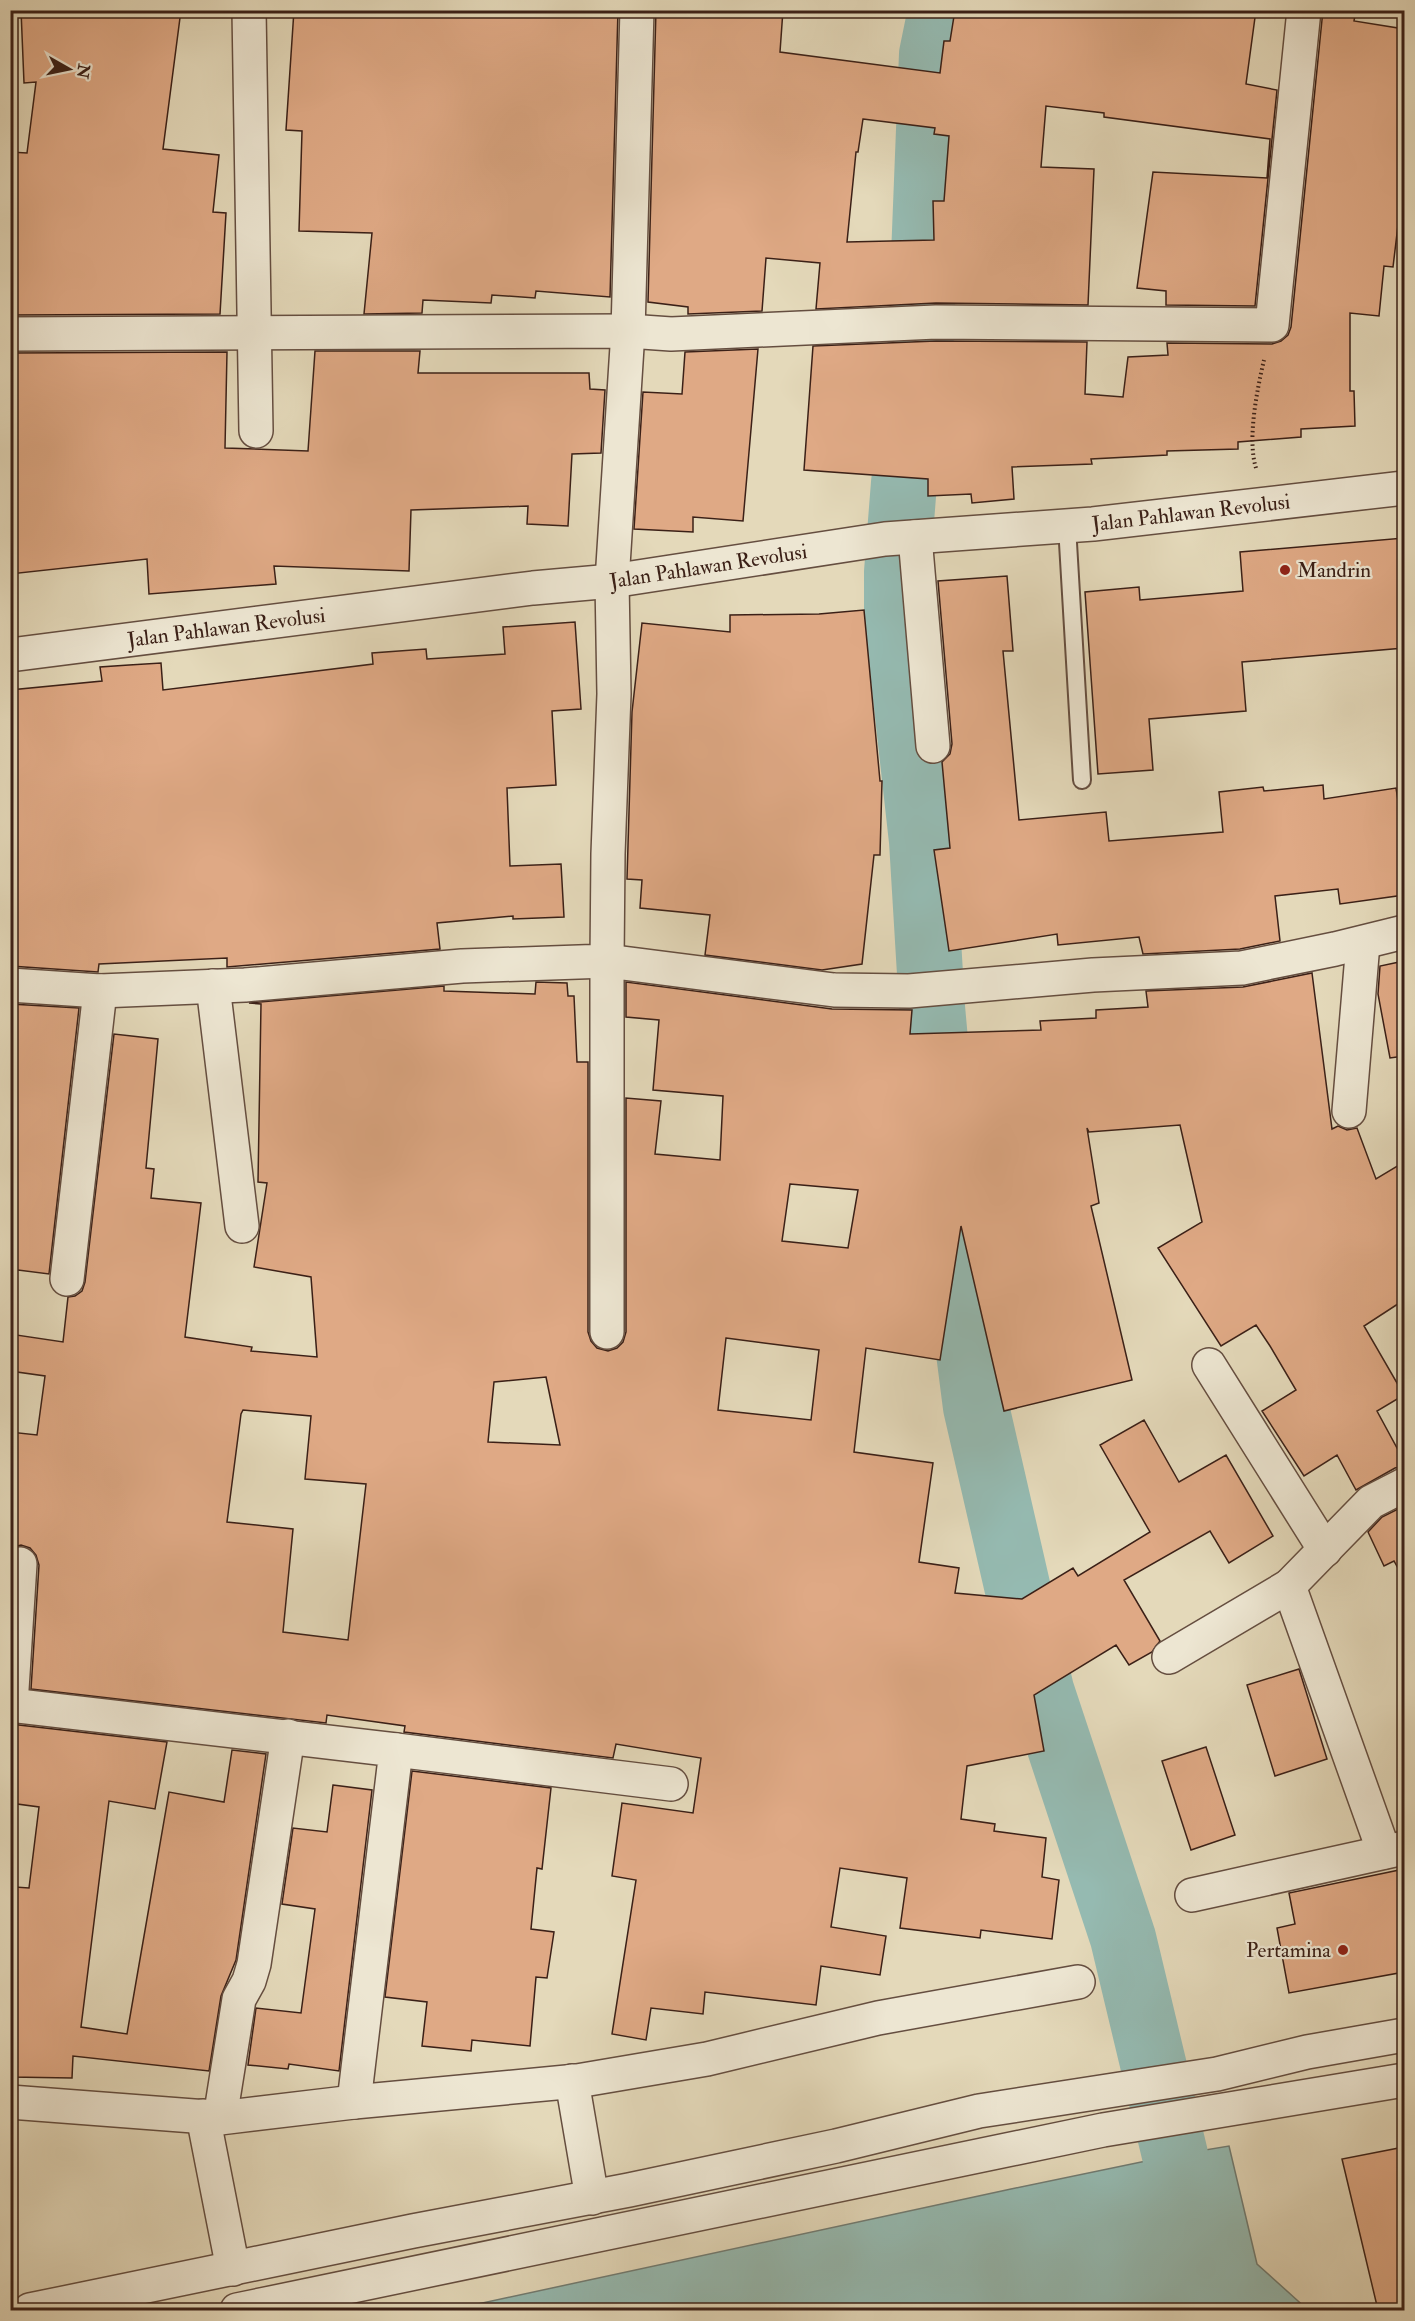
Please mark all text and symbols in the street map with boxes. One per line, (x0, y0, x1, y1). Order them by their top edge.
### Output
north arrow (39, 39, 99, 99)
text: N (72, 62, 94, 80)
street label: Jalan Pahlawan Revolusi (1089, 488, 1292, 538)
street label: Jalan Pahlawan Revolusi (607, 538, 809, 595)
place label: Mandrin (1297, 557, 1371, 584)
marker: Mandrin (1278, 563, 1292, 577)
street label: Jalan Pahlawan Revolusi (125, 601, 327, 653)
place label: Pertamina (1246, 1937, 1331, 1964)
marker: Pertamina (1336, 1943, 1350, 1957)

